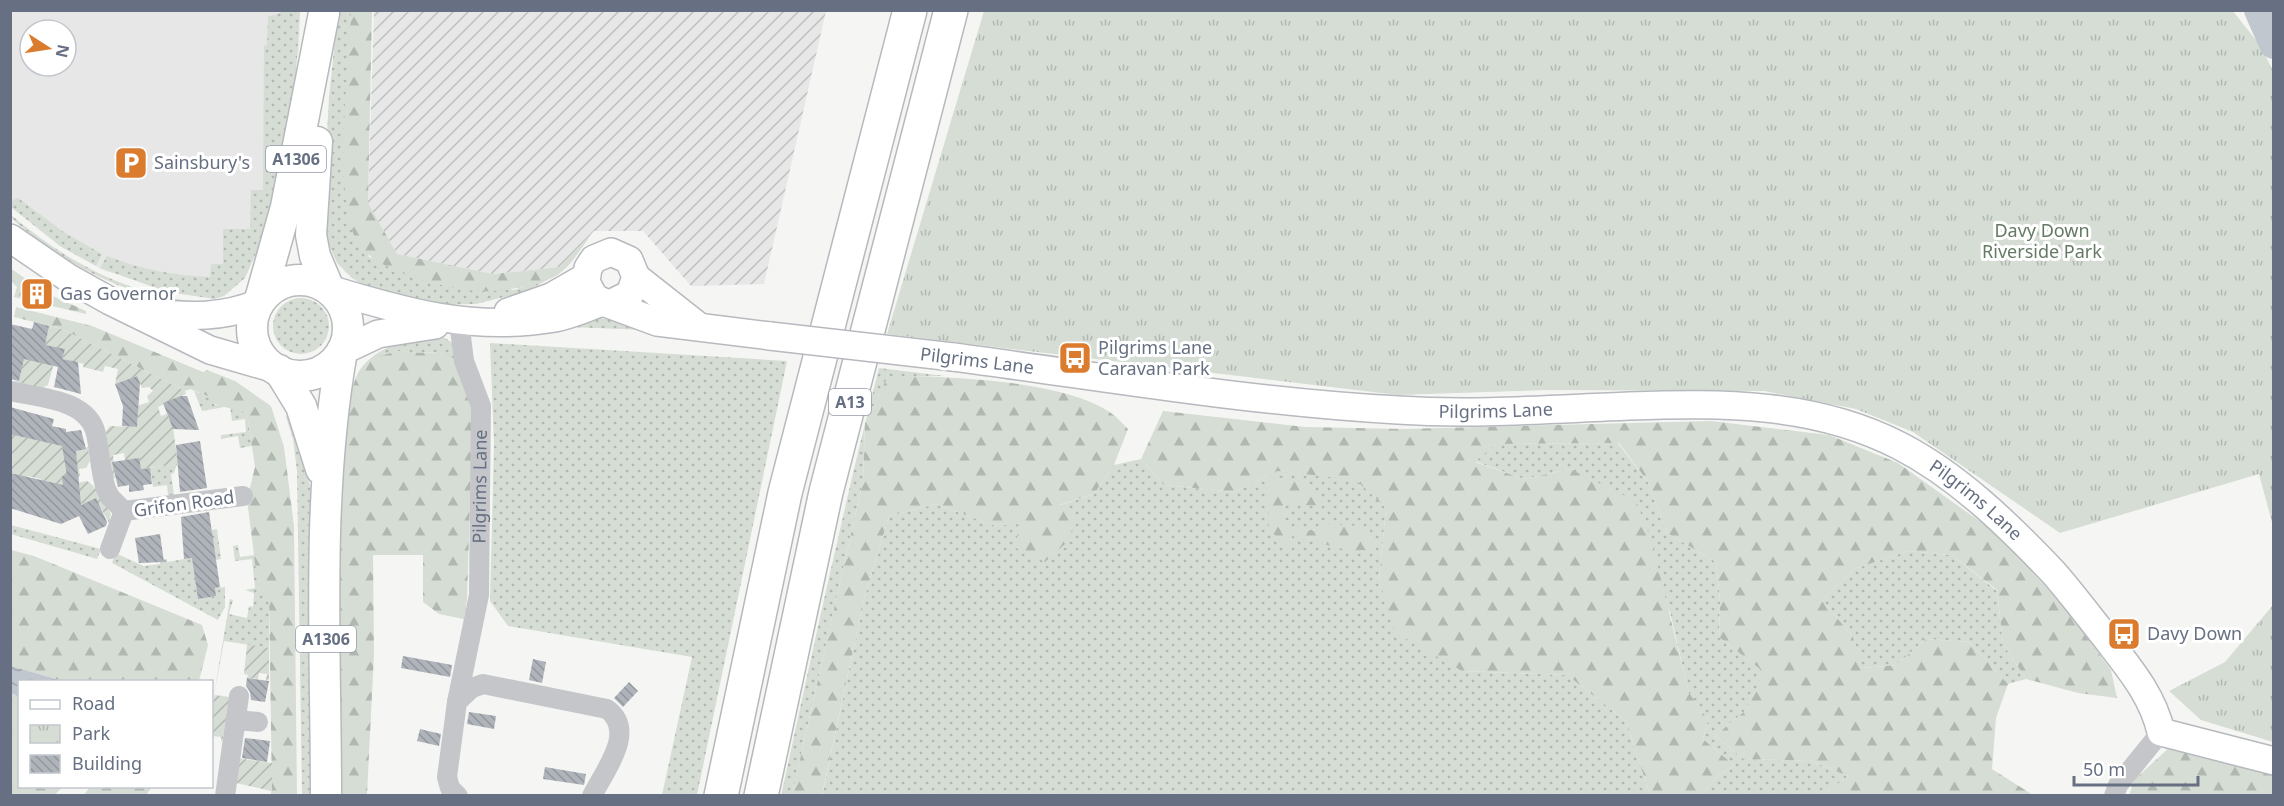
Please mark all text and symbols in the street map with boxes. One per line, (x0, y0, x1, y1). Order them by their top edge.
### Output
north arrow (18, 18, 78, 78)
text: N (51, 42, 75, 60)
parking icon: Sainsbury's (113, 145, 149, 181)
road number: A1306 (266, 146, 326, 172)
place label: Sainsbury's (154, 150, 250, 174)
park label: Davy Down Riverside Park (1982, 218, 2102, 263)
building icon: Gas Governor (19, 276, 55, 312)
place label: Gas Governor (60, 281, 177, 305)
place label: Pilgrims Lane Caravan Park (1098, 335, 1212, 380)
bus stop icon: Pilgrims Lane Caravan Park (1057, 340, 1093, 376)
street label: Pilgrims Lane (919, 341, 1035, 379)
road number: A13 (829, 389, 871, 415)
street label: Pilgrims Lane (1438, 396, 1553, 423)
street label: Pilgrims Lane (467, 429, 492, 544)
street label: Pilgrims Lane (1925, 454, 2028, 545)
street label: Grifon Road (132, 484, 236, 522)
bus stop icon: Davy Down (2106, 616, 2142, 652)
place label: Davy Down (2147, 621, 2242, 645)
road number: A1306 (296, 626, 356, 652)
legend (18, 680, 213, 788)
text: Road (72, 691, 115, 715)
text: Park (72, 721, 110, 745)
scale bar (2074, 749, 2198, 787)
text: Building (72, 751, 142, 775)
text: 50 m (2083, 757, 2125, 781)

